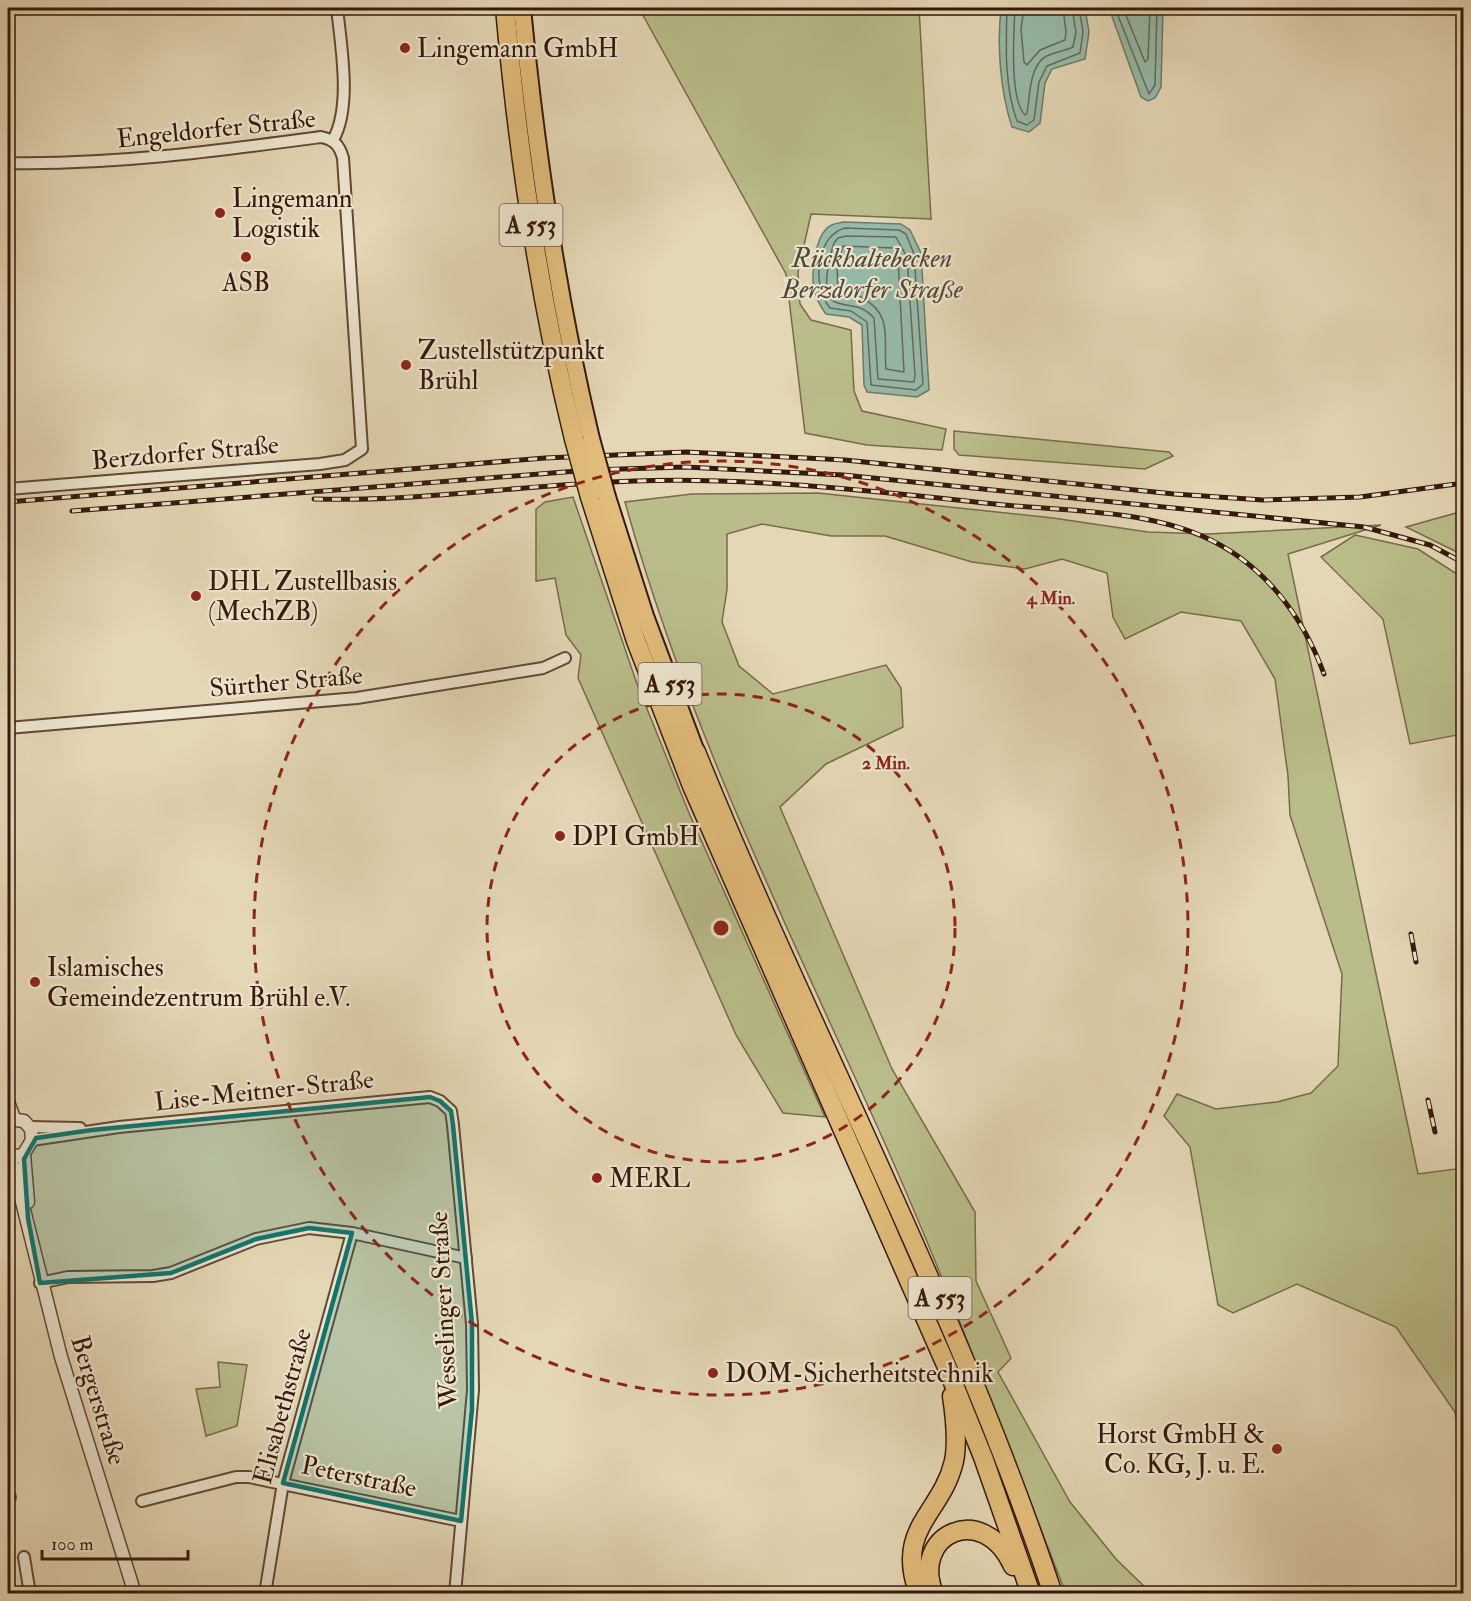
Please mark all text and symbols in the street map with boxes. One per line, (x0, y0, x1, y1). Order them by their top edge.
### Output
place label: Lingemann GmbH (417, 33, 619, 65)
marker: Lingemann GmbH (398, 41, 412, 55)
street label: Engeldorfer Straße (115, 103, 317, 155)
place label: Lingemann Logistik (232, 183, 353, 245)
road number: A 553 (500, 204, 562, 246)
marker: Lingemann Logistik (213, 206, 227, 220)
water label: Rückhaltebecken Berzdorfer Straße (779, 242, 964, 306)
marker: ASB (239, 250, 253, 264)
place label: ASB (221, 267, 270, 299)
place label: Zustellstützpunkt Brühl (418, 335, 605, 397)
marker: Zustellstützpunkt Brühl (399, 358, 413, 372)
street label: Berzdorfer Straße (90, 429, 280, 477)
place label: DHL Zustellbasis (MechZB) (208, 566, 397, 628)
text: 4 Min. (1026, 587, 1076, 610)
marker: DHL Zustellbasis (MechZB) (189, 589, 203, 603)
street label: Sürther Straße (208, 659, 364, 705)
road number: A 553 (638, 663, 702, 705)
text: 2 Min. (862, 752, 910, 775)
place label: DPI GmbH (572, 821, 700, 853)
marker: DPI GmbH (553, 829, 567, 843)
centre of rings (711, 918, 731, 938)
place label: Islamisches Gemeindezentrum Brühl e.V. (47, 952, 350, 1014)
marker: Islamisches Gemeindezentrum Brühl e.V. (28, 975, 42, 989)
street label: Lise-Meitner-Straße (153, 1064, 376, 1118)
place label: MERL (609, 1163, 690, 1195)
marker: MERL (590, 1171, 604, 1185)
street label: Wesselinger Straße (423, 1210, 465, 1410)
road number: A 553 (908, 1277, 972, 1319)
street label: Elisabethstraße (247, 1325, 319, 1488)
street label: Bergerstraße (63, 1332, 133, 1469)
place label: DOM-Sicherheitstechnik (725, 1358, 994, 1390)
marker: DOM-Sicherheitstechnik (706, 1366, 720, 1380)
place label: Horst GmbH & Co. KG, J. u. E. (1096, 1419, 1265, 1481)
marker: Horst GmbH & Co. KG, J. u. E. (1270, 1442, 1284, 1456)
street label: Peterstraße (298, 1449, 419, 1505)
scale bar (42, 1523, 188, 1561)
text: 100 m (51, 1533, 94, 1556)

